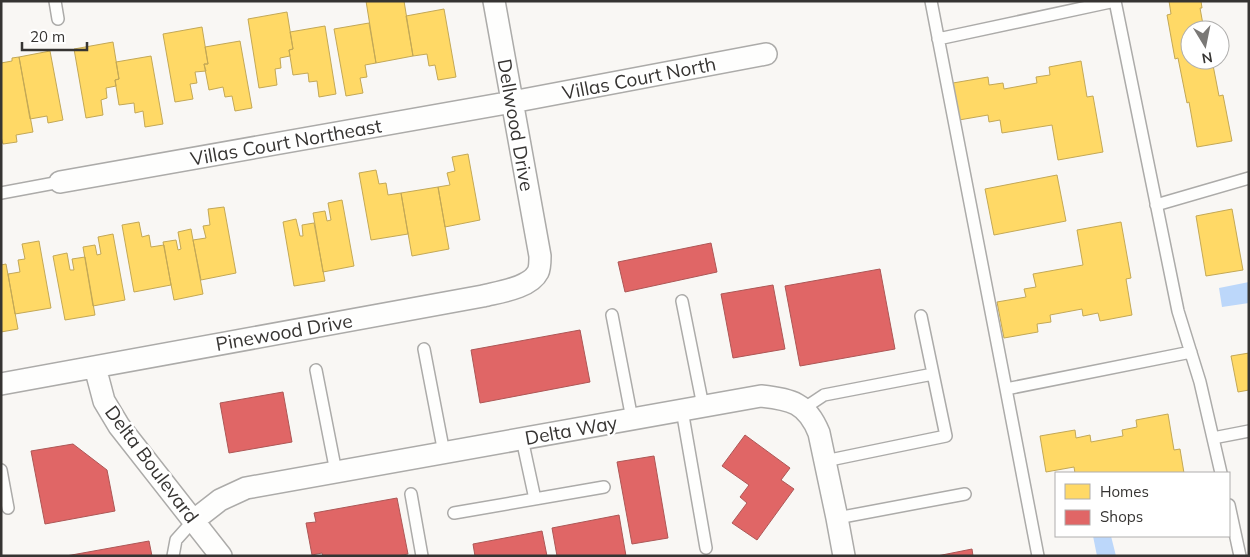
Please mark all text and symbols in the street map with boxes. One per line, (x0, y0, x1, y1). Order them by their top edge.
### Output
scale bar (22, 20, 88, 52)
north arrow (1180, 20, 1230, 70)
text: 20 m (30, 27, 65, 46)
text: N (1200, 48, 1214, 68)
street label: Villas Court North (560, 51, 718, 105)
street label: Dellwood Drive (493, 57, 539, 193)
street label: Villas Court Northeast (189, 113, 384, 171)
street label: Pinewood Drive (214, 308, 354, 356)
street label: Delta Boulevard (100, 400, 204, 528)
street label: Delta Way (523, 410, 619, 450)
legend (1055, 472, 1230, 537)
text: Homes (1100, 482, 1149, 501)
text: Shops (1100, 507, 1143, 526)

